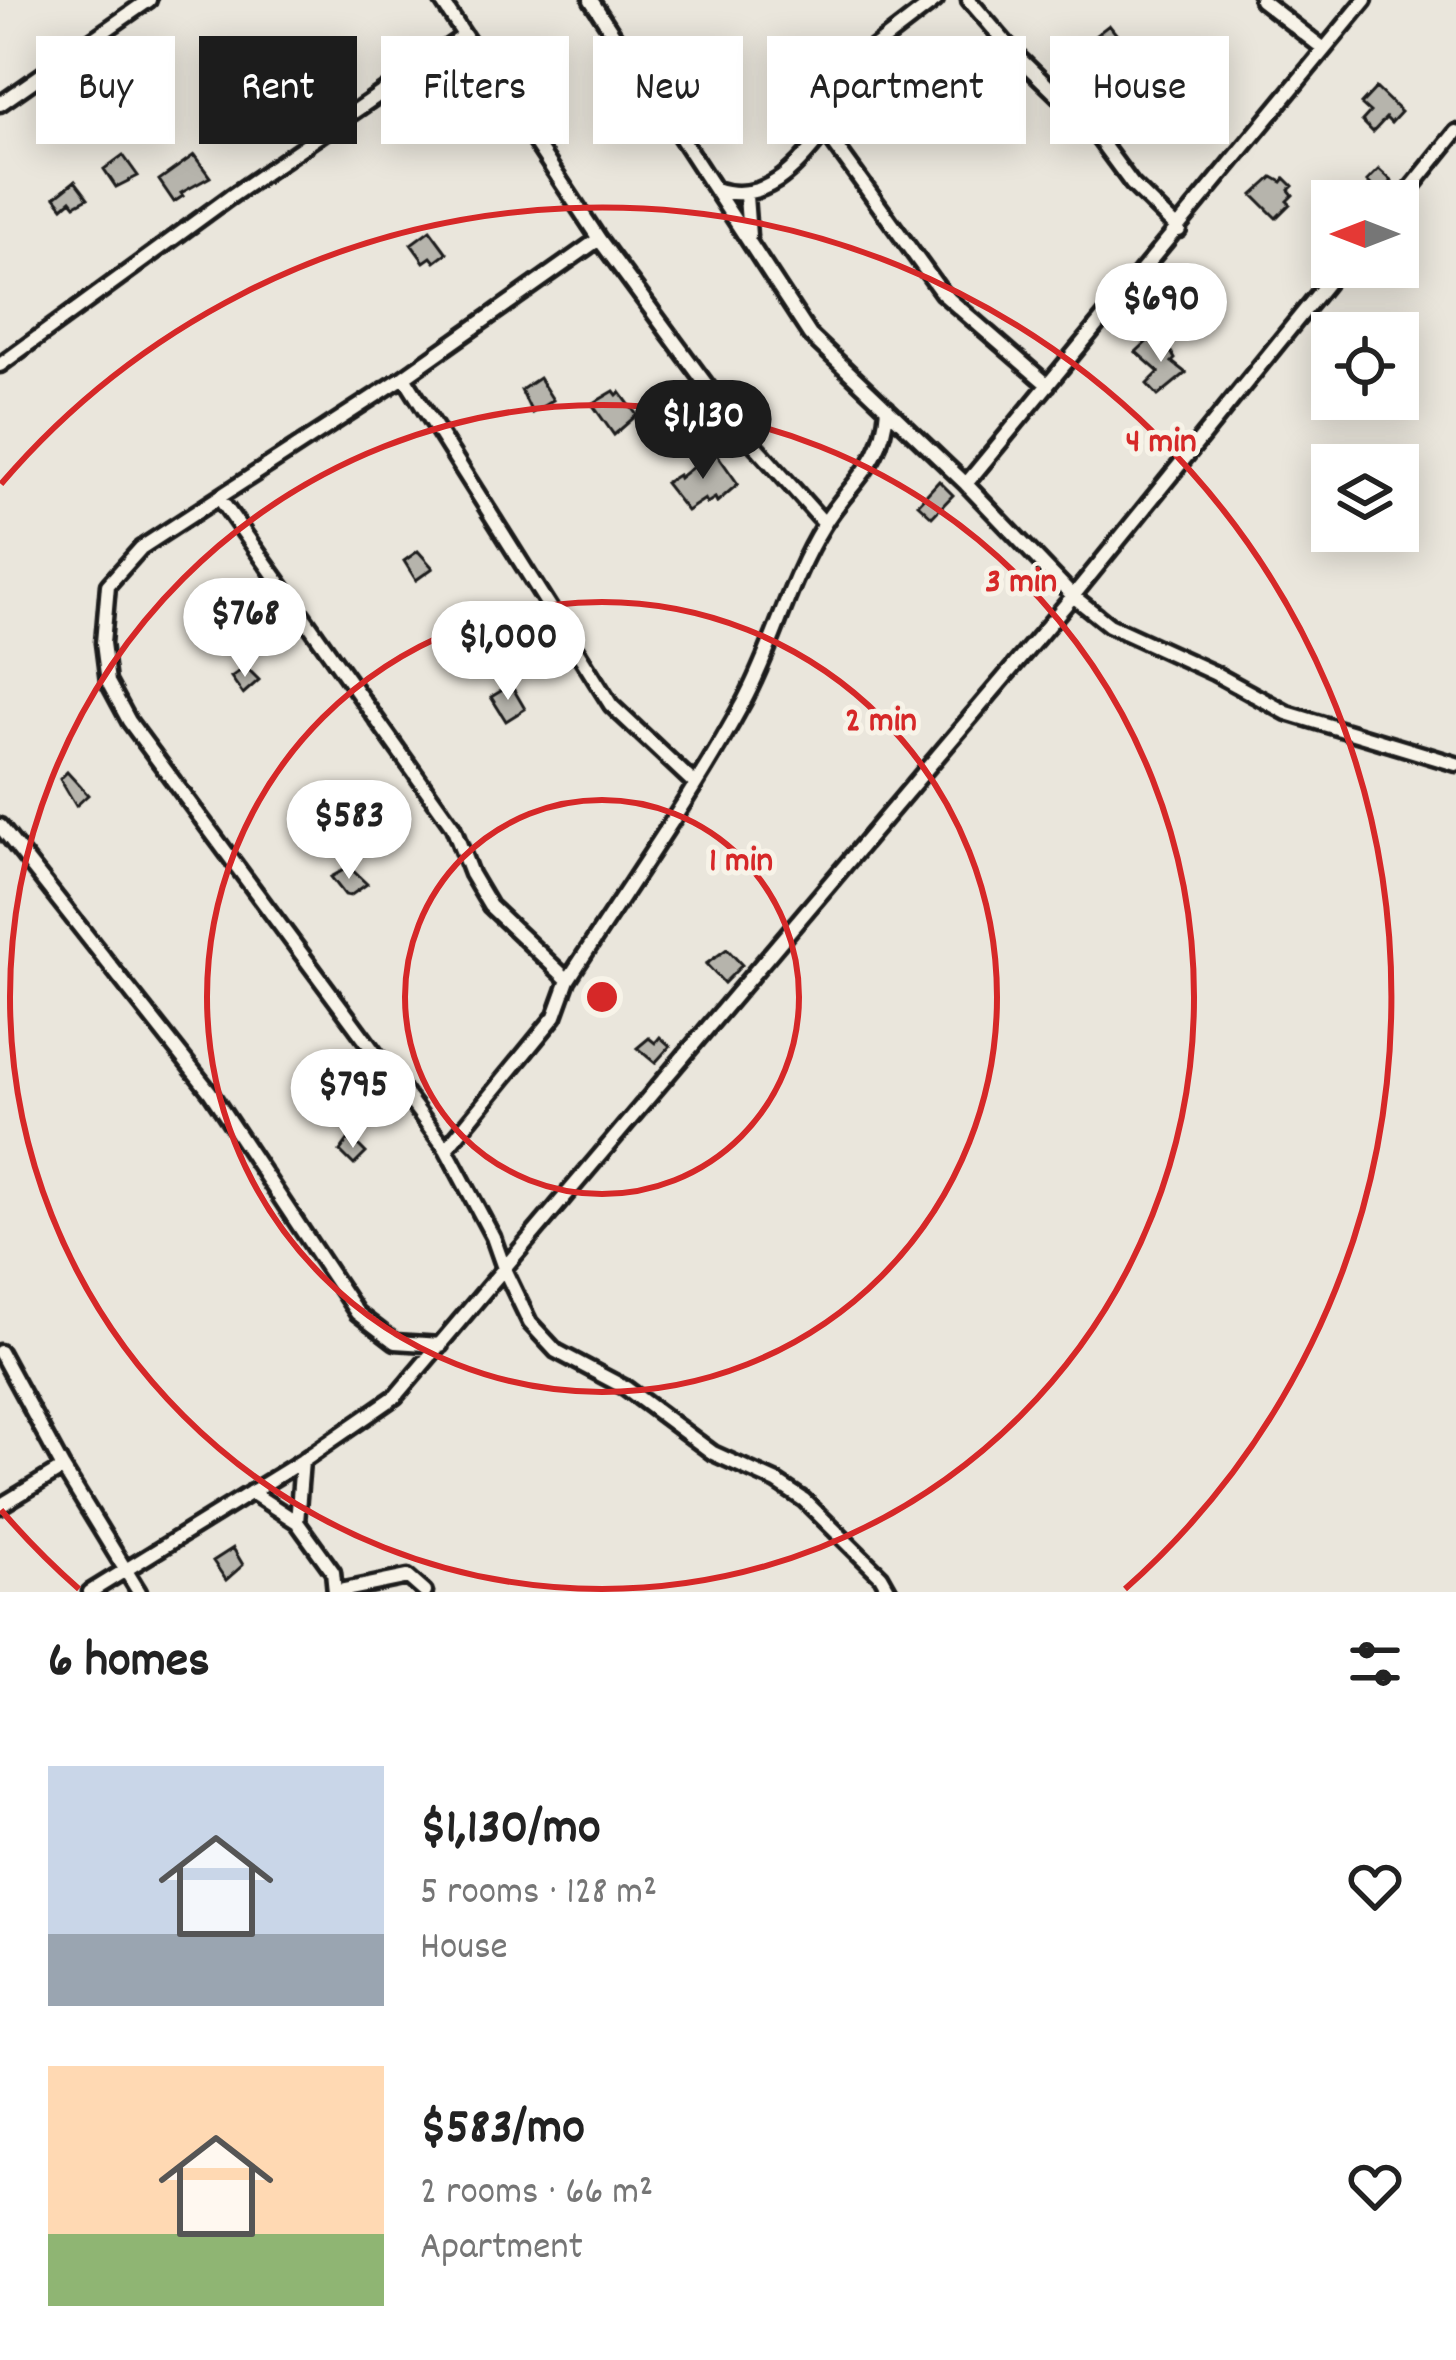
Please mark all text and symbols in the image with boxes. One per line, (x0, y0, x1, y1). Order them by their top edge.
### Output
chip: Buy (36, 36, 175, 144)
chip: Rent (199, 36, 357, 144)
chip: Filters (381, 36, 569, 144)
chip: New (593, 36, 743, 144)
chip: Apartment (767, 36, 1026, 144)
chip: House (1050, 36, 1229, 144)
north arrow (1311, 180, 1419, 288)
map controls (1311, 180, 1419, 552)
pin: $690 (1090, 263, 1232, 365)
text: $690 (1122, 274, 1200, 329)
button: locate (1311, 312, 1419, 420)
pin: $1,130 (605, 380, 801, 482)
text: $1,130 (662, 391, 744, 446)
text: 4 min (1125, 418, 1197, 470)
button: layers (1311, 444, 1419, 552)
text: 3 min (985, 558, 1057, 610)
pin: $768 (174, 578, 316, 680)
text: $768 (210, 589, 280, 644)
pin: $1,000 (410, 601, 606, 703)
text: $1,000 (458, 612, 558, 667)
text: 2 min (845, 697, 917, 749)
pin: $583 (278, 780, 420, 882)
text: $583 (314, 791, 384, 846)
text: 1 min (709, 837, 773, 889)
centre of rings (581, 976, 623, 1018)
pin: $795 (282, 1049, 424, 1151)
text: $795 (318, 1060, 388, 1115)
text: 6 homes (48, 1628, 210, 1700)
icon: filters (1342, 1631, 1408, 1697)
text: $1,130/mo (420, 1795, 601, 1867)
icon: home (144, 1814, 288, 1958)
icon: heart (1342, 1853, 1408, 1919)
text: 5 rooms · 128 m² (420, 1867, 657, 1922)
text: House (420, 1922, 508, 1977)
text: $583/mo (420, 2095, 585, 2167)
icon: home (144, 2114, 288, 2258)
icon: heart (1342, 2153, 1408, 2219)
text: 2 rooms · 66 m² (420, 2167, 653, 2222)
text: Apartment (420, 2222, 583, 2277)

